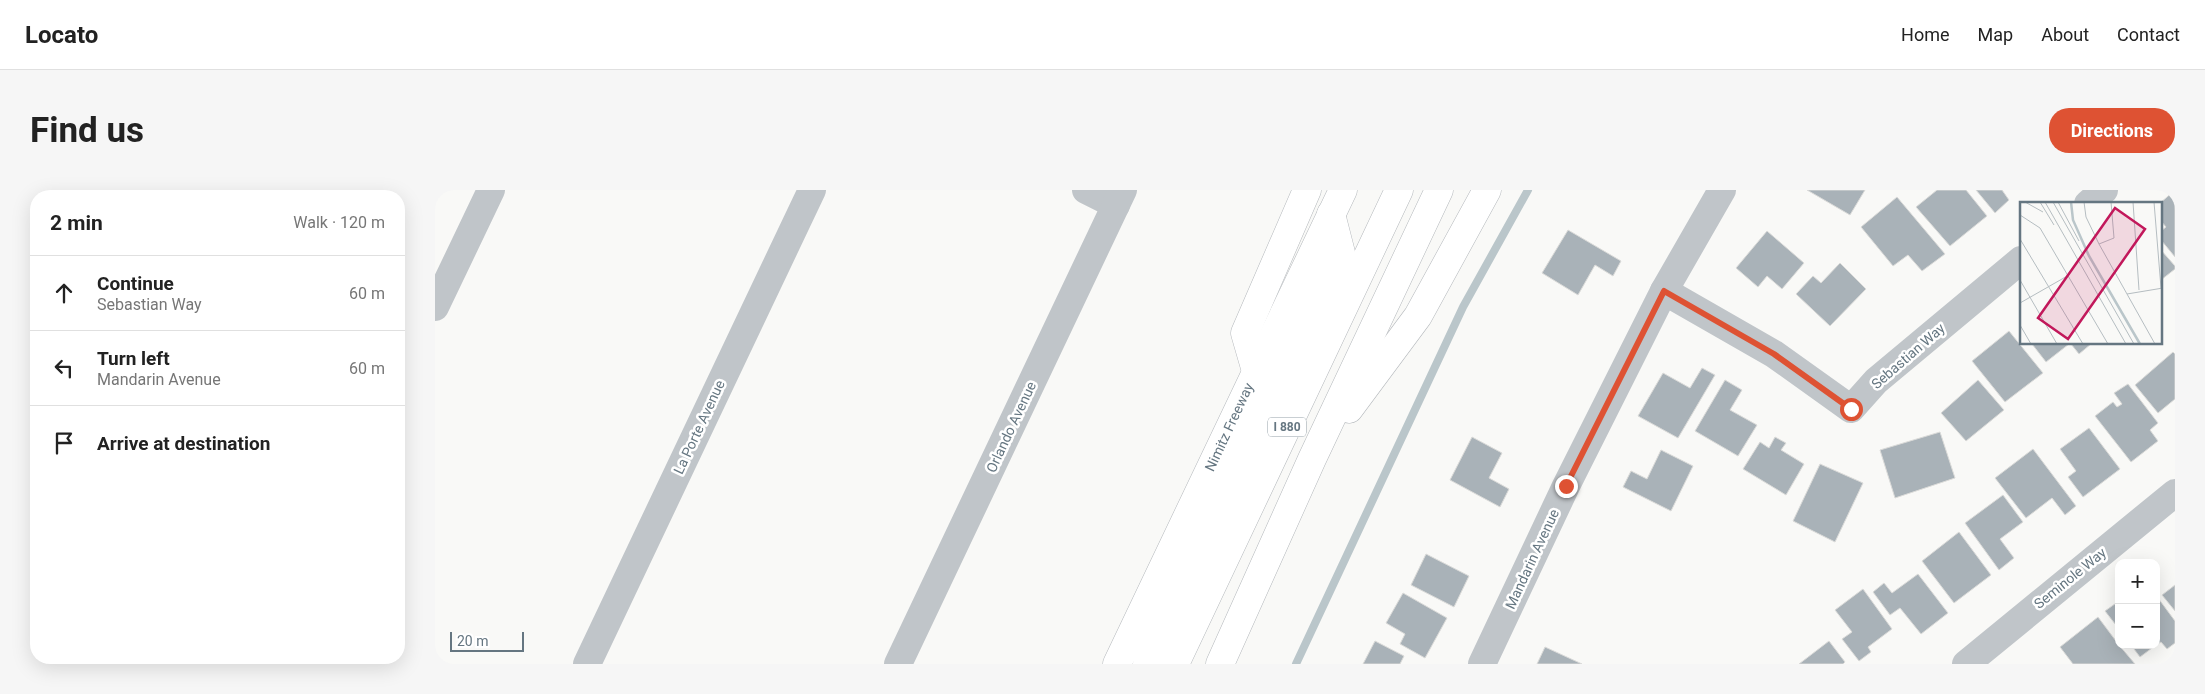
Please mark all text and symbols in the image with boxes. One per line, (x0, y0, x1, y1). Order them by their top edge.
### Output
text: Locato (25, 21, 98, 49)
text: Home (1901, 24, 1950, 45)
text: Map (1978, 24, 2013, 45)
text: About (2041, 24, 2089, 45)
text: Contact (2117, 24, 2180, 45)
button: Directions (2049, 108, 2175, 153)
text: Find us (30, 110, 144, 151)
inset map (2020, 202, 2163, 345)
text: 2 min (50, 211, 103, 235)
text: Walk · 120 m (293, 213, 385, 232)
text: Continue (97, 272, 174, 295)
icon: ahead (50, 279, 78, 307)
text: 60 m (349, 284, 385, 303)
text: Sebastian Way (97, 295, 202, 314)
street label: Sebastian Way (1868, 320, 1948, 392)
text: Turn left (97, 347, 170, 370)
icon: left (50, 354, 78, 382)
text: 60 m (349, 359, 385, 378)
text: Mandarin Avenue (97, 370, 221, 389)
street label: La Porte Avenue (670, 378, 728, 476)
street label: Orlando Avenue (983, 379, 1039, 475)
street label: Nimitz Freeway (1202, 380, 1257, 474)
route start (1840, 398, 1863, 421)
road number: I 880 (1268, 418, 1306, 436)
icon: arrive (50, 429, 78, 457)
text: Arrive at destination (97, 432, 270, 455)
route end (1555, 475, 1578, 498)
street label: Mandarin Avenue (1502, 507, 1562, 611)
street label: Seminole Way (2031, 544, 2109, 612)
map controls (2115, 559, 2160, 649)
button: + (2115, 559, 2160, 604)
button: − (2115, 604, 2160, 649)
scale bar (450, 629, 524, 652)
text: 20 m (457, 633, 489, 649)

